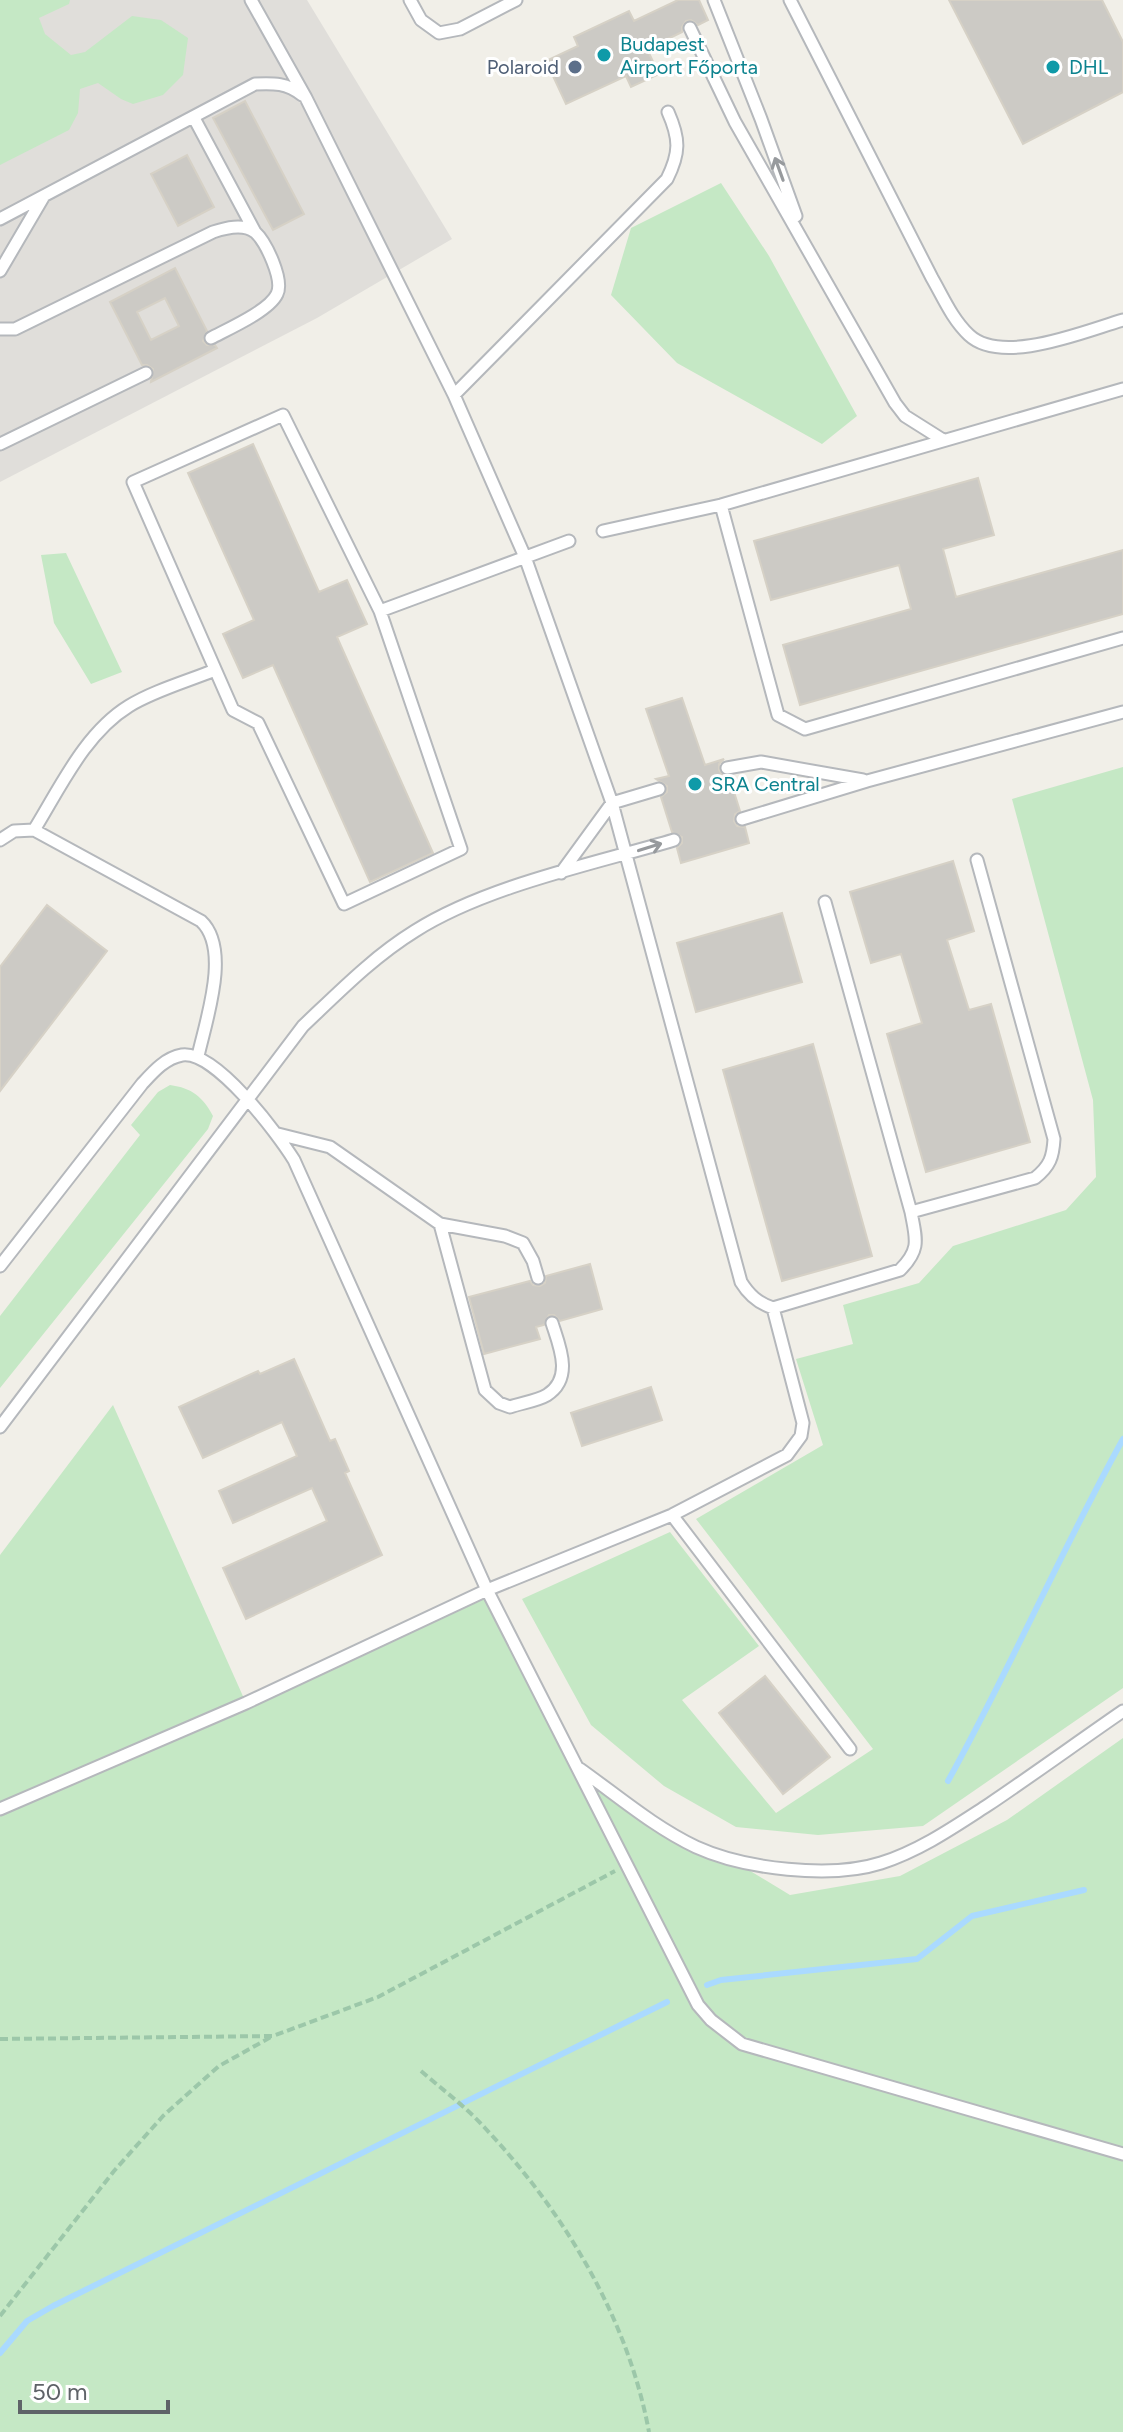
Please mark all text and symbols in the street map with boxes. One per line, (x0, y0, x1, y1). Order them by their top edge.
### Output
place label: Budapest Airport Főporta (620, 32, 758, 79)
marker: Budapest Airport Főporta (595, 46, 613, 64)
place label: Polaroid (487, 55, 559, 79)
place label: DHL (1069, 55, 1109, 79)
marker: Polaroid (566, 58, 584, 76)
marker: DHL (1044, 58, 1062, 76)
one-way arrow (771, 158, 785, 182)
place label: SRA Central (711, 772, 820, 796)
marker: SRA Central (686, 775, 704, 793)
one-way arrow (636, 839, 662, 854)
scale bar (20, 2364, 168, 2414)
text: 50 m (32, 2377, 88, 2406)

